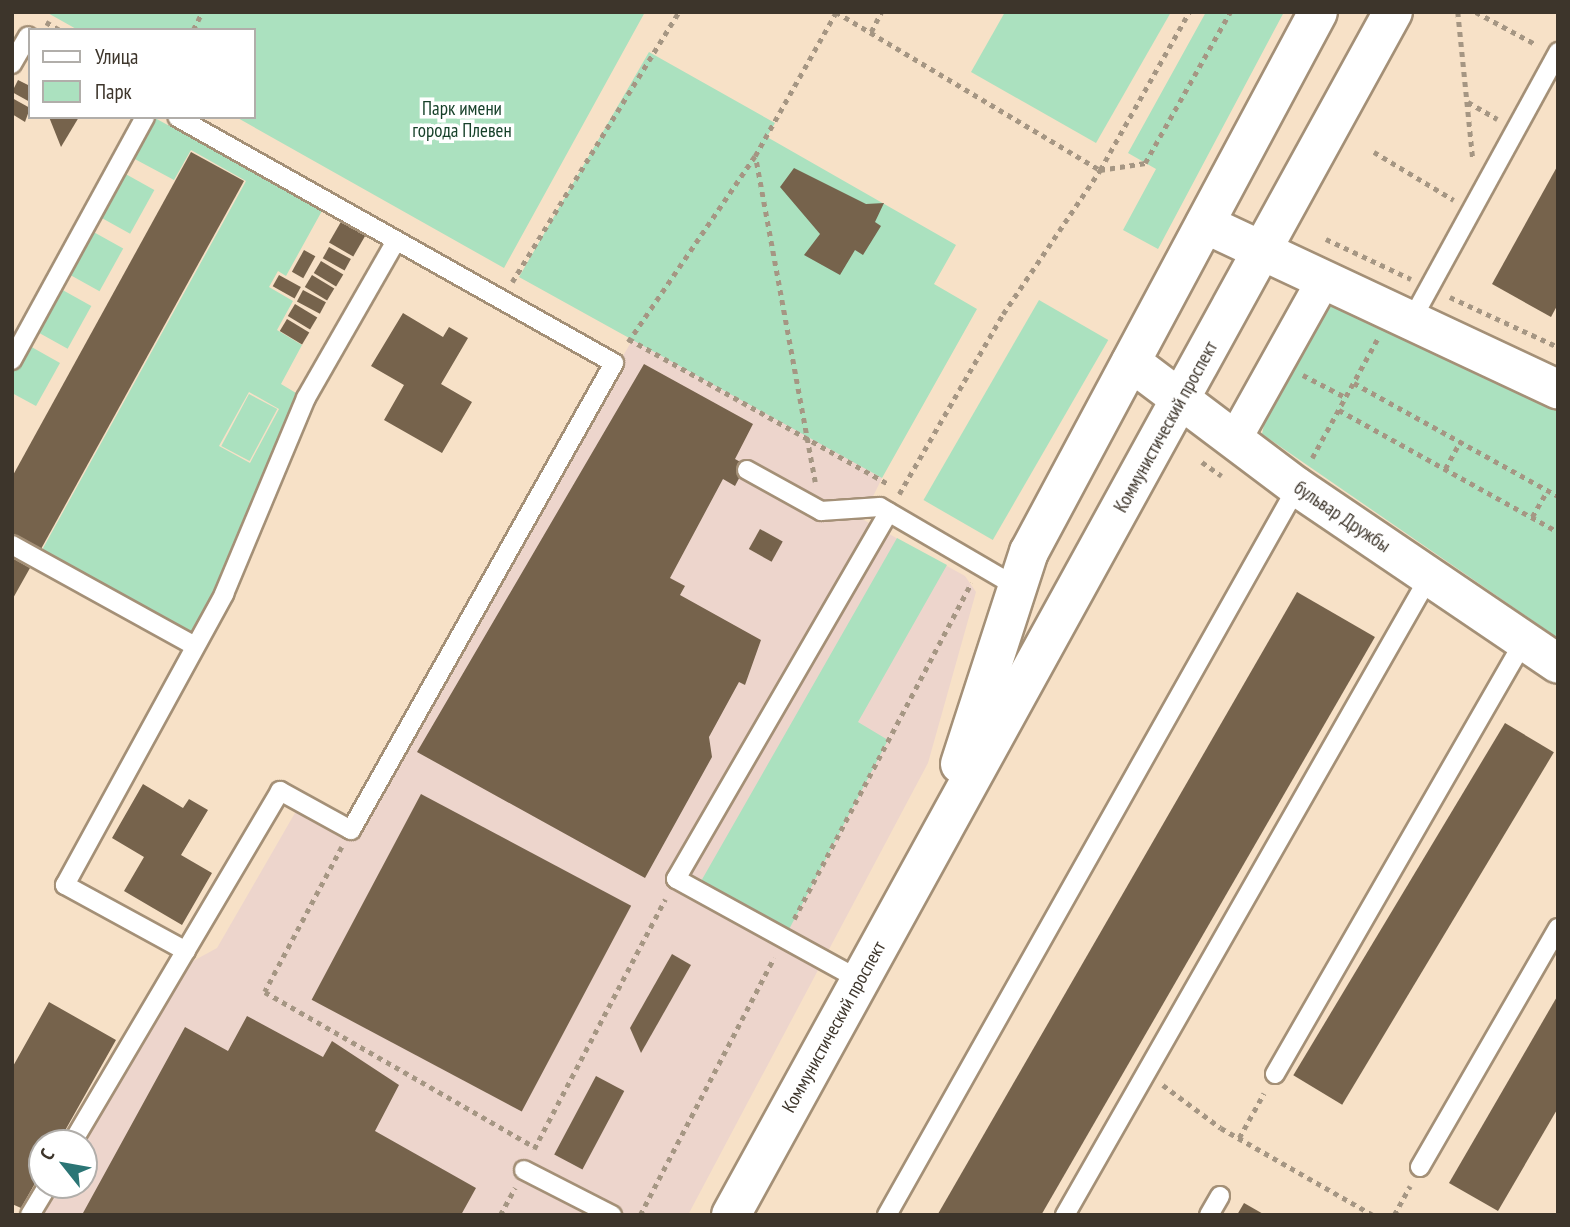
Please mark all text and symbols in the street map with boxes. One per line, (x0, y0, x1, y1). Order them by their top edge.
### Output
legend (28, 28, 256, 119)
text: Улица (95, 43, 138, 70)
text: Парк (95, 78, 132, 105)
park label: Парк имени города Плевен (412, 98, 512, 142)
street label: Коммунистический проспект (1109, 337, 1223, 517)
street label: бульвар Дружбы (1289, 476, 1395, 558)
street label: Коммунистический проспект (777, 937, 891, 1117)
north arrow (28, 1129, 98, 1199)
text: С (34, 1144, 59, 1164)

